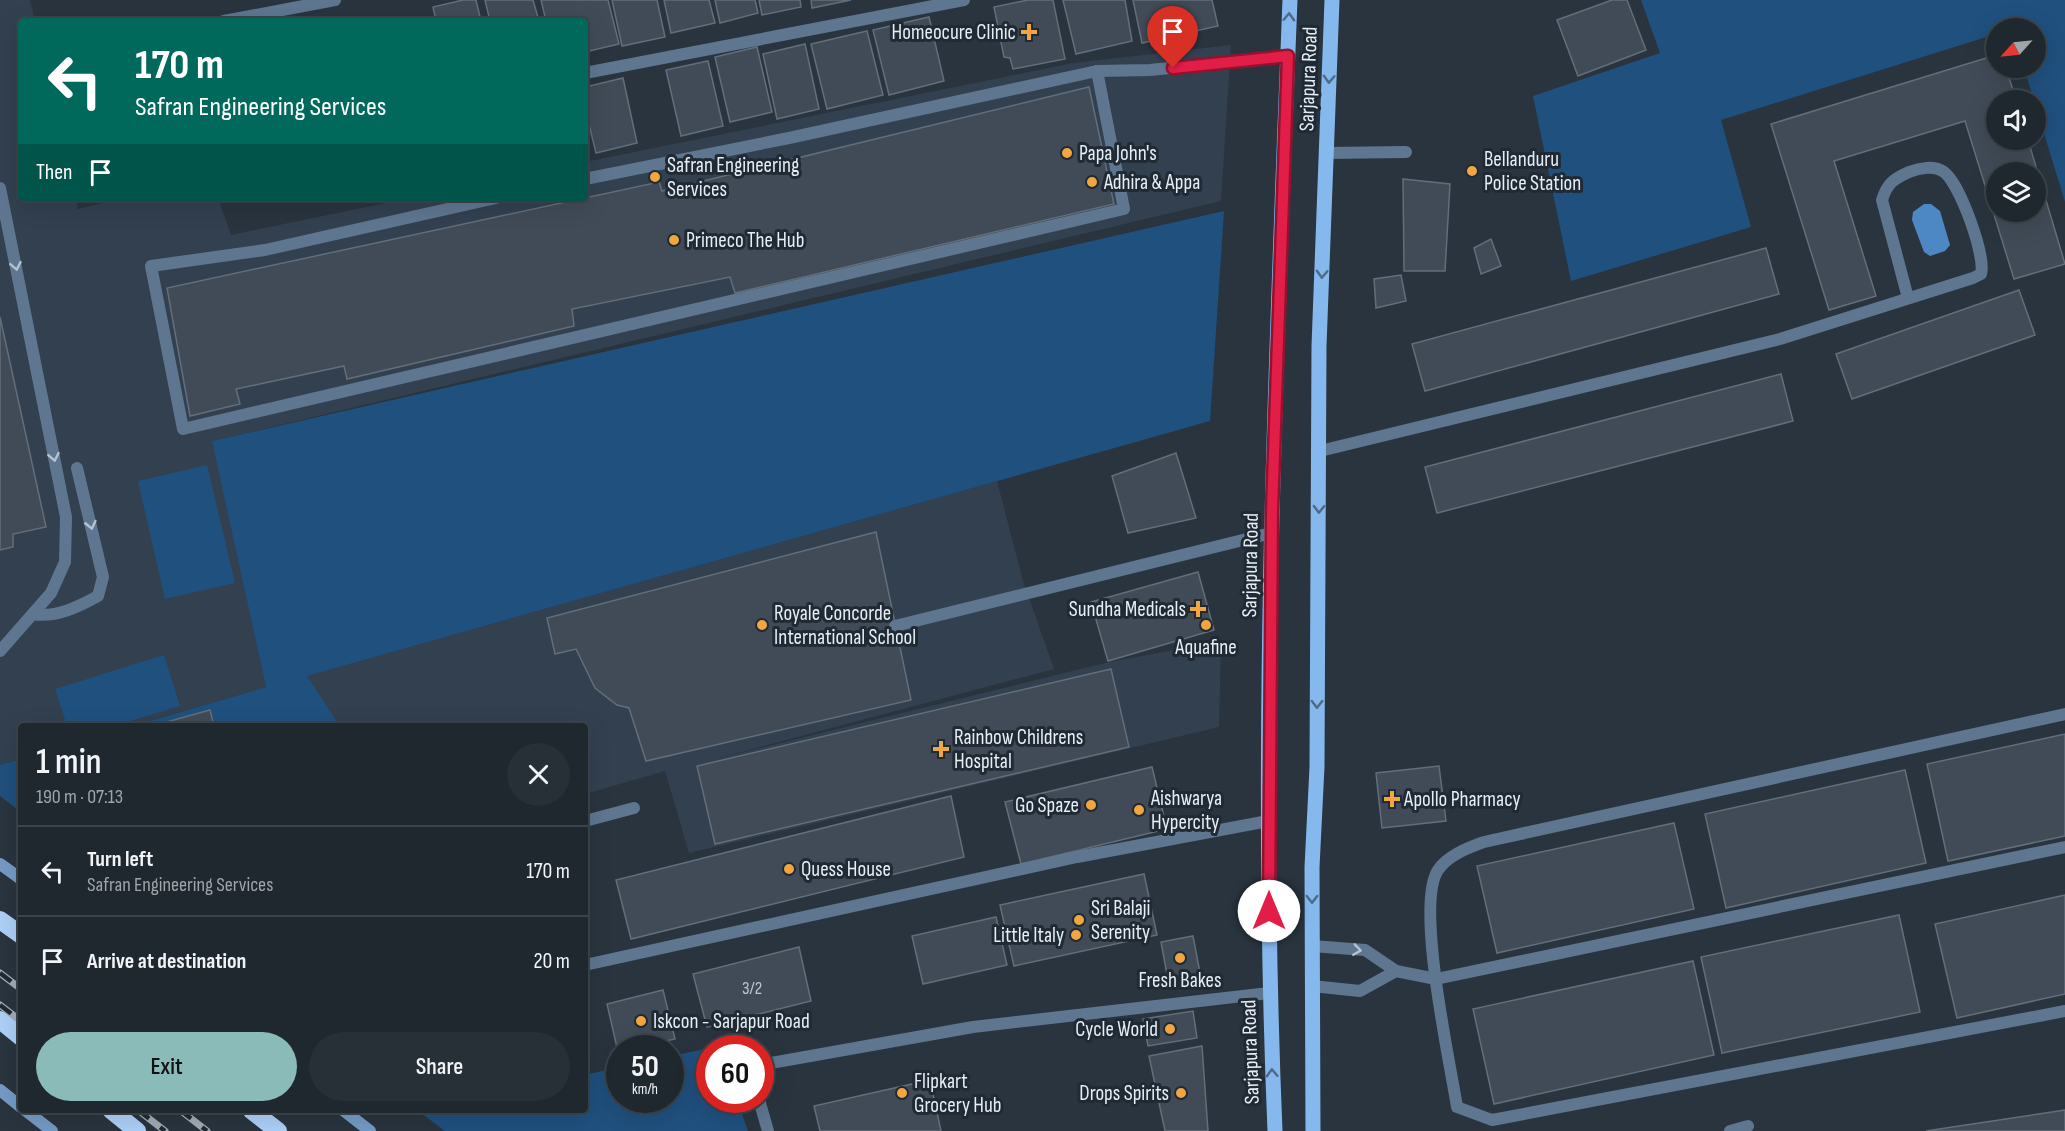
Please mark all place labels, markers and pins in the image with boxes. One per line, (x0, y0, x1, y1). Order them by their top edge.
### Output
pin (1147, 6, 1198, 68)
place label: Homeocure Clinic (892, 20, 1016, 45)
marker: Homeocure Clinic (1020, 23, 1038, 41)
place label: Papa John's (1079, 141, 1157, 166)
marker: Papa John's (1060, 146, 1074, 160)
place label: Bellanduru Police Station (1484, 147, 1581, 196)
place label: Safran Engineering Services (667, 153, 799, 202)
marker: Bellanduru Police Station (1465, 164, 1479, 178)
marker: Safran Engineering Services (648, 170, 662, 184)
place label: Adhira & Appa (1103, 170, 1200, 195)
marker: Adhira & Appa (1085, 175, 1099, 189)
place label: Primeco The Hub (686, 228, 804, 253)
marker: Primeco The Hub (667, 233, 681, 247)
place label: Sundha Medicals (1069, 597, 1186, 622)
place label: Royale Concorde International School (774, 601, 916, 650)
marker: Sundha Medicals (1191, 602, 1205, 616)
marker: Royale Concorde International School (755, 618, 769, 632)
marker: Aquafine (1199, 618, 1213, 632)
place label: Aquafine (1174, 635, 1237, 660)
place label: Rainbow Childrens Hospital (954, 725, 1083, 774)
marker: Rainbow Childrens Hospital (932, 740, 950, 758)
place label: Aishwarya Hypercity (1150, 786, 1222, 835)
place label: Apollo Pharmacy (1403, 787, 1521, 812)
marker: Apollo Pharmacy (1385, 792, 1399, 806)
place label: Go Spaze (1015, 793, 1079, 818)
marker: Go Spaze (1084, 798, 1098, 812)
marker: Aishwarya Hypercity (1132, 803, 1146, 817)
place label: Quess House (801, 857, 891, 882)
marker: Quess House (782, 862, 796, 876)
place label: Sri Balaji Serenity (1091, 896, 1150, 945)
marker: Sri Balaji Serenity (1072, 913, 1086, 927)
place label: Little Italy (993, 923, 1064, 948)
marker: Little Italy (1069, 928, 1083, 942)
marker: Fresh Bakes (1173, 951, 1187, 965)
place label: Fresh Bakes (1138, 968, 1222, 993)
place label: Iskcon - Sarjapur Road (653, 1009, 810, 1034)
marker: Iskcon - Sarjapur Road (634, 1014, 648, 1028)
place label: Cycle World (1075, 1017, 1158, 1042)
marker: Cycle World (1163, 1022, 1177, 1036)
place label: Flipkart Grocery Hub (914, 1069, 1002, 1118)
place label: Drops Spirits (1079, 1081, 1169, 1106)
marker: Flipkart Grocery Hub (895, 1086, 909, 1100)
marker: Drops Spirits (1174, 1086, 1188, 1100)

